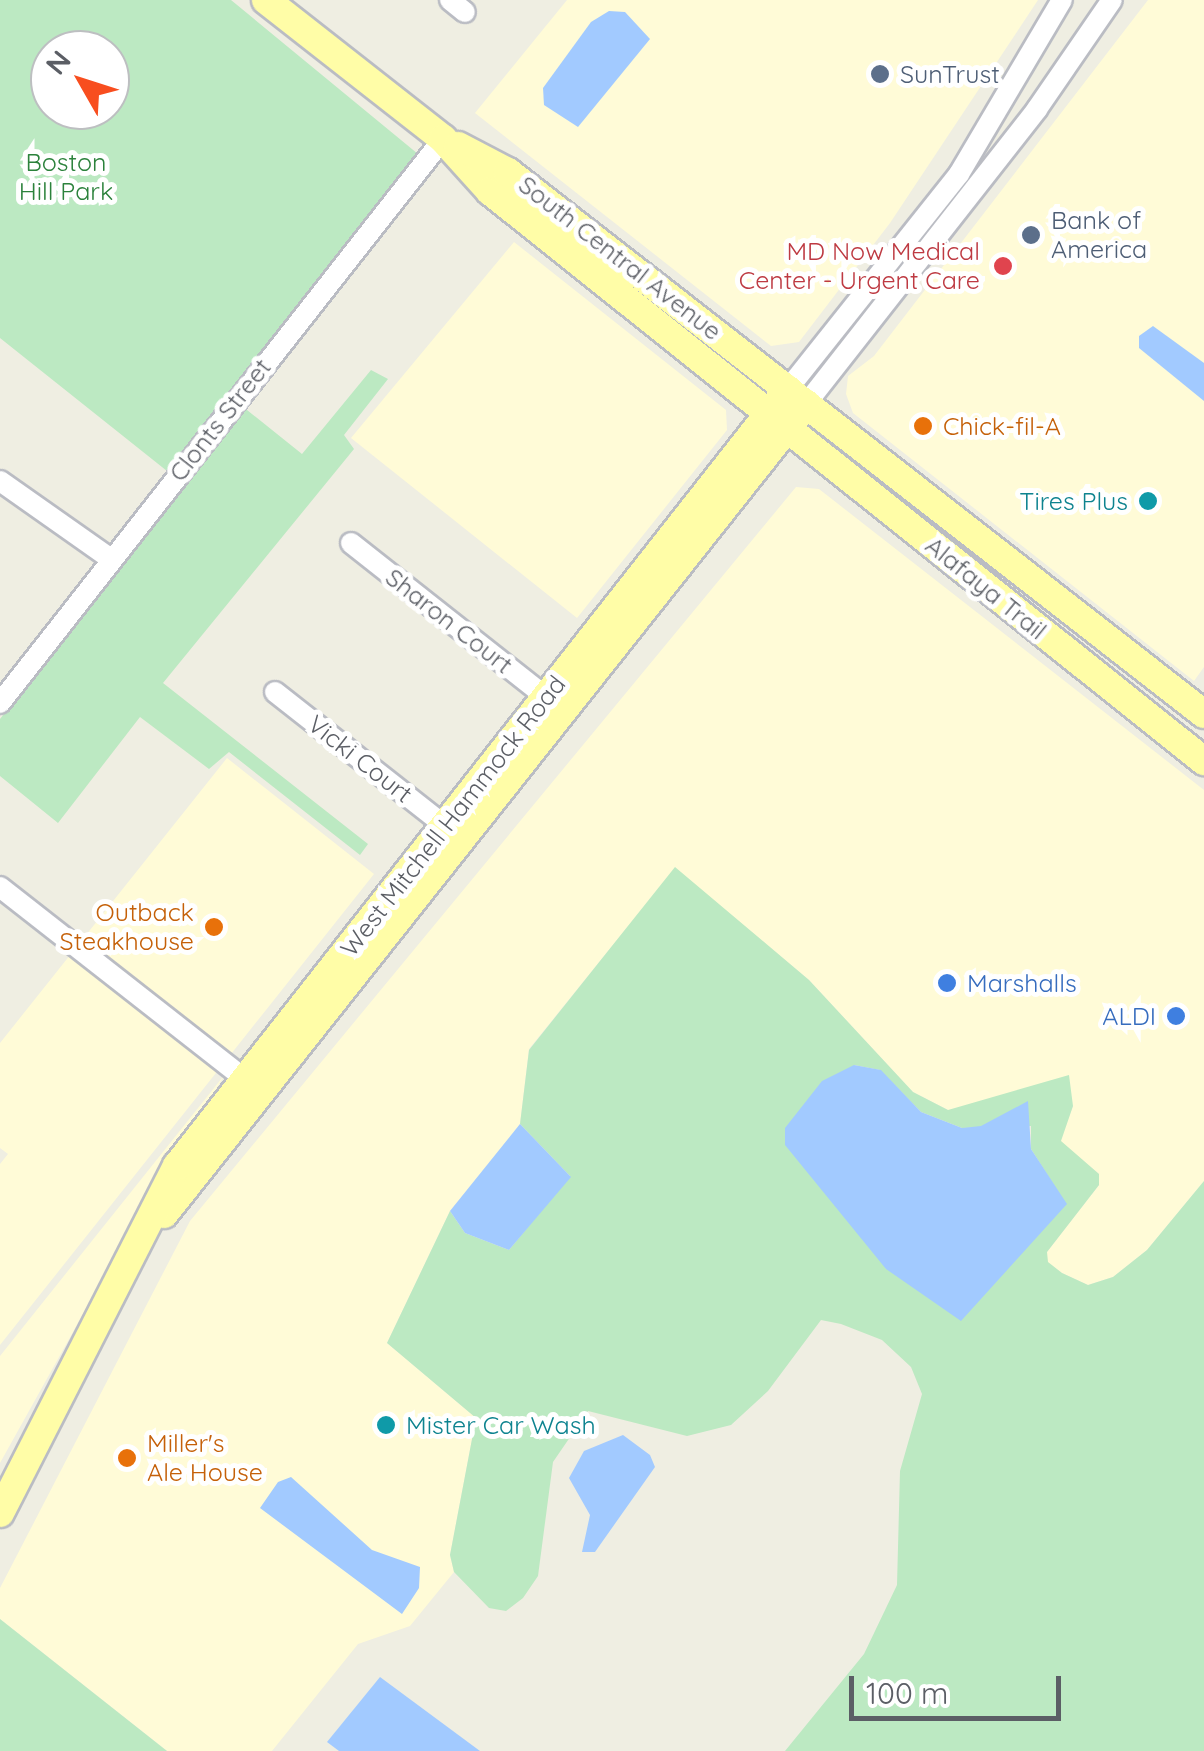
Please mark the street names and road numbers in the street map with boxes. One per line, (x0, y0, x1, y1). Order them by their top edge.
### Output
street label: South Central Avenue (513, 170, 727, 346)
street label: Clonts Street (163, 353, 277, 487)
street label: Alafaya Trail (920, 530, 1052, 646)
street label: Sharon Court (380, 562, 518, 680)
street label: West Mitchell Hammock Road (334, 670, 572, 962)
street label: Vicki Court (302, 709, 418, 809)

